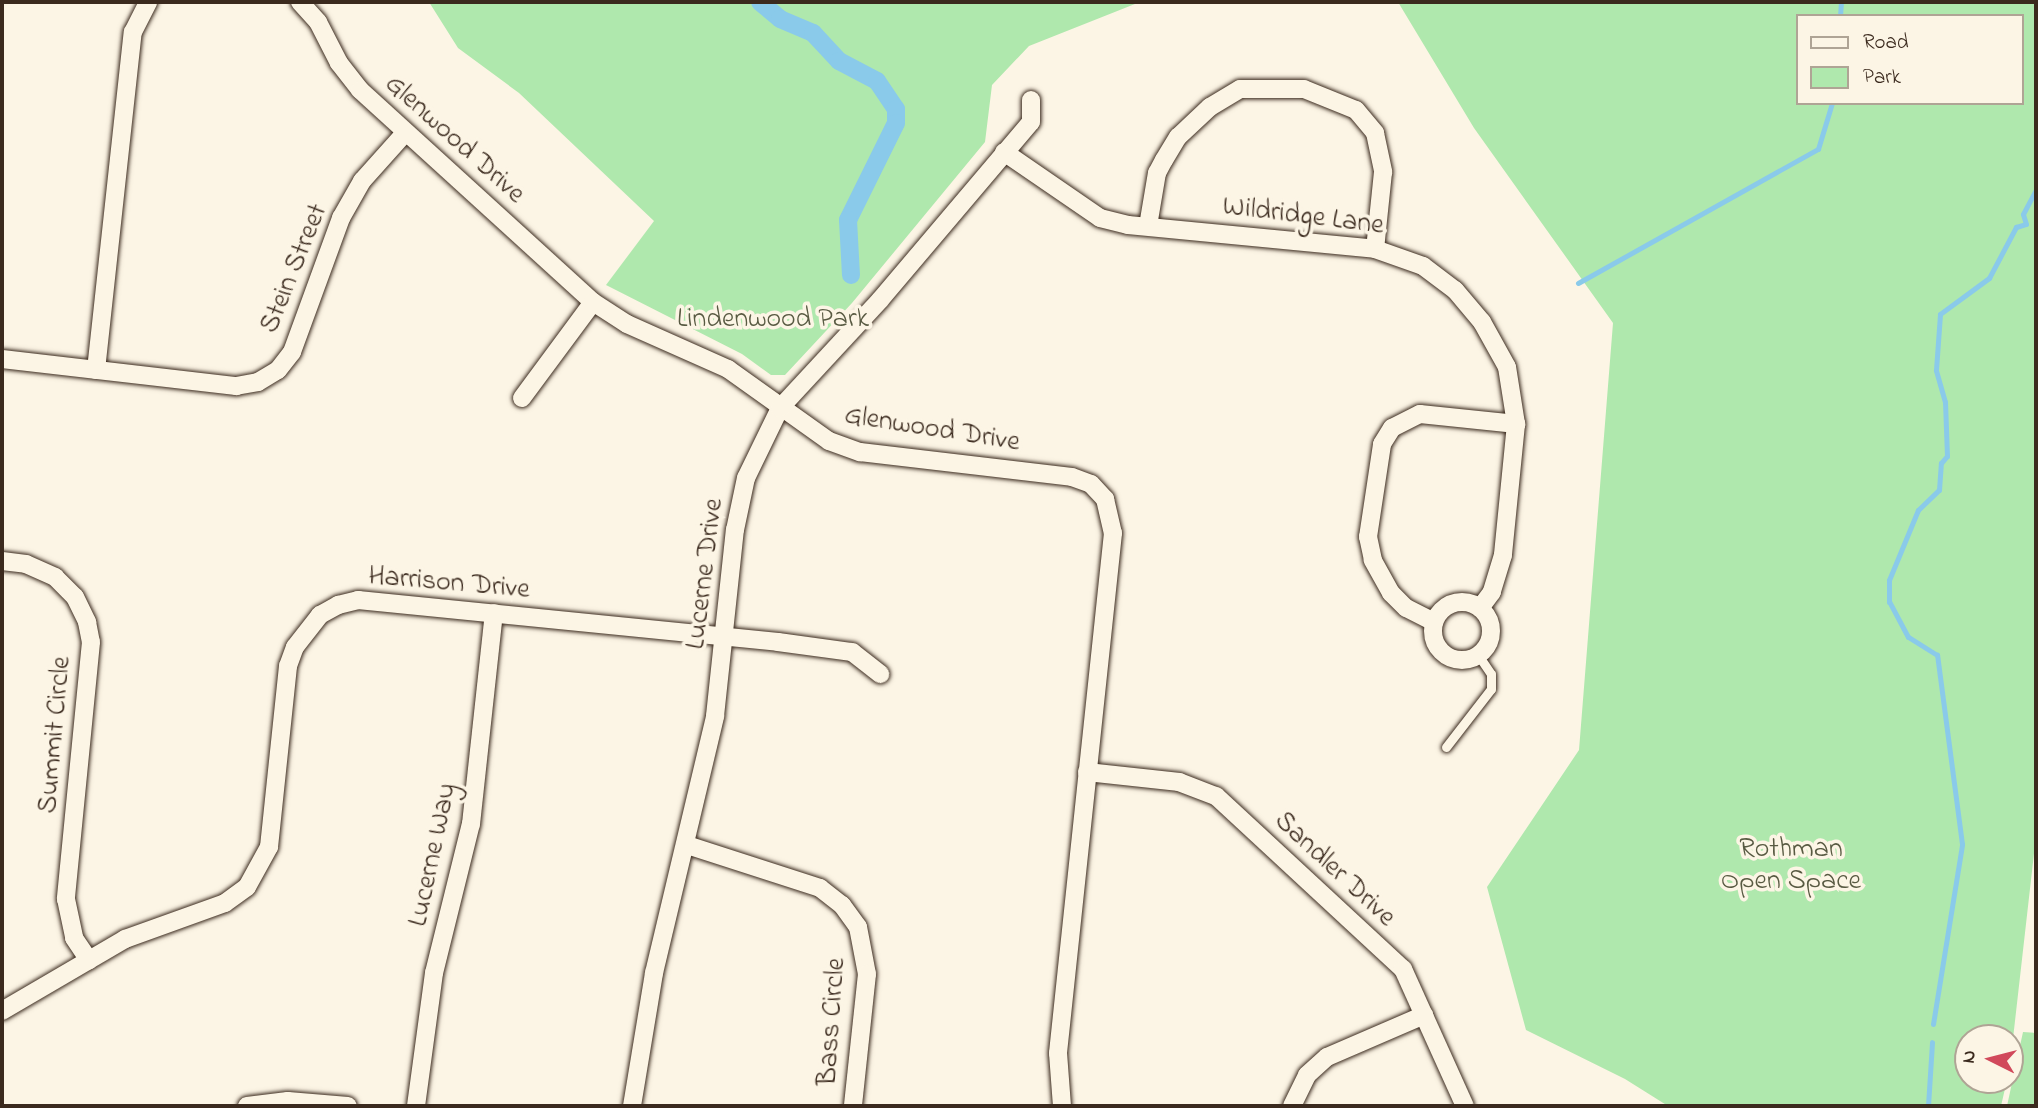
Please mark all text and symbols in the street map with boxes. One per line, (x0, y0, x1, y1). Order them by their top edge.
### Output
legend (1797, 14, 2024, 105)
text: Road (1863, 28, 1909, 58)
text: Park (1863, 63, 1901, 93)
street label: Glenwood Drive (377, 68, 531, 212)
street label: Wildridge Lane (1221, 190, 1385, 244)
street label: Stein Street (254, 200, 336, 338)
park label: Lindenwood Park (677, 303, 869, 337)
street label: Glenwood Drive (842, 400, 1022, 460)
street label: Lucerne Drive (680, 497, 732, 651)
street label: Harrison Drive (367, 560, 531, 608)
street label: Summit Circle (32, 655, 80, 815)
street label: Lucerne Way (402, 780, 466, 930)
street label: Sandler Drive (1266, 805, 1402, 935)
park label: Rothman Open Space (1721, 833, 1861, 899)
street label: Bass Circle (812, 957, 854, 1087)
north arrow (1954, 1024, 2024, 1094)
text: N (1956, 1049, 1984, 1065)

